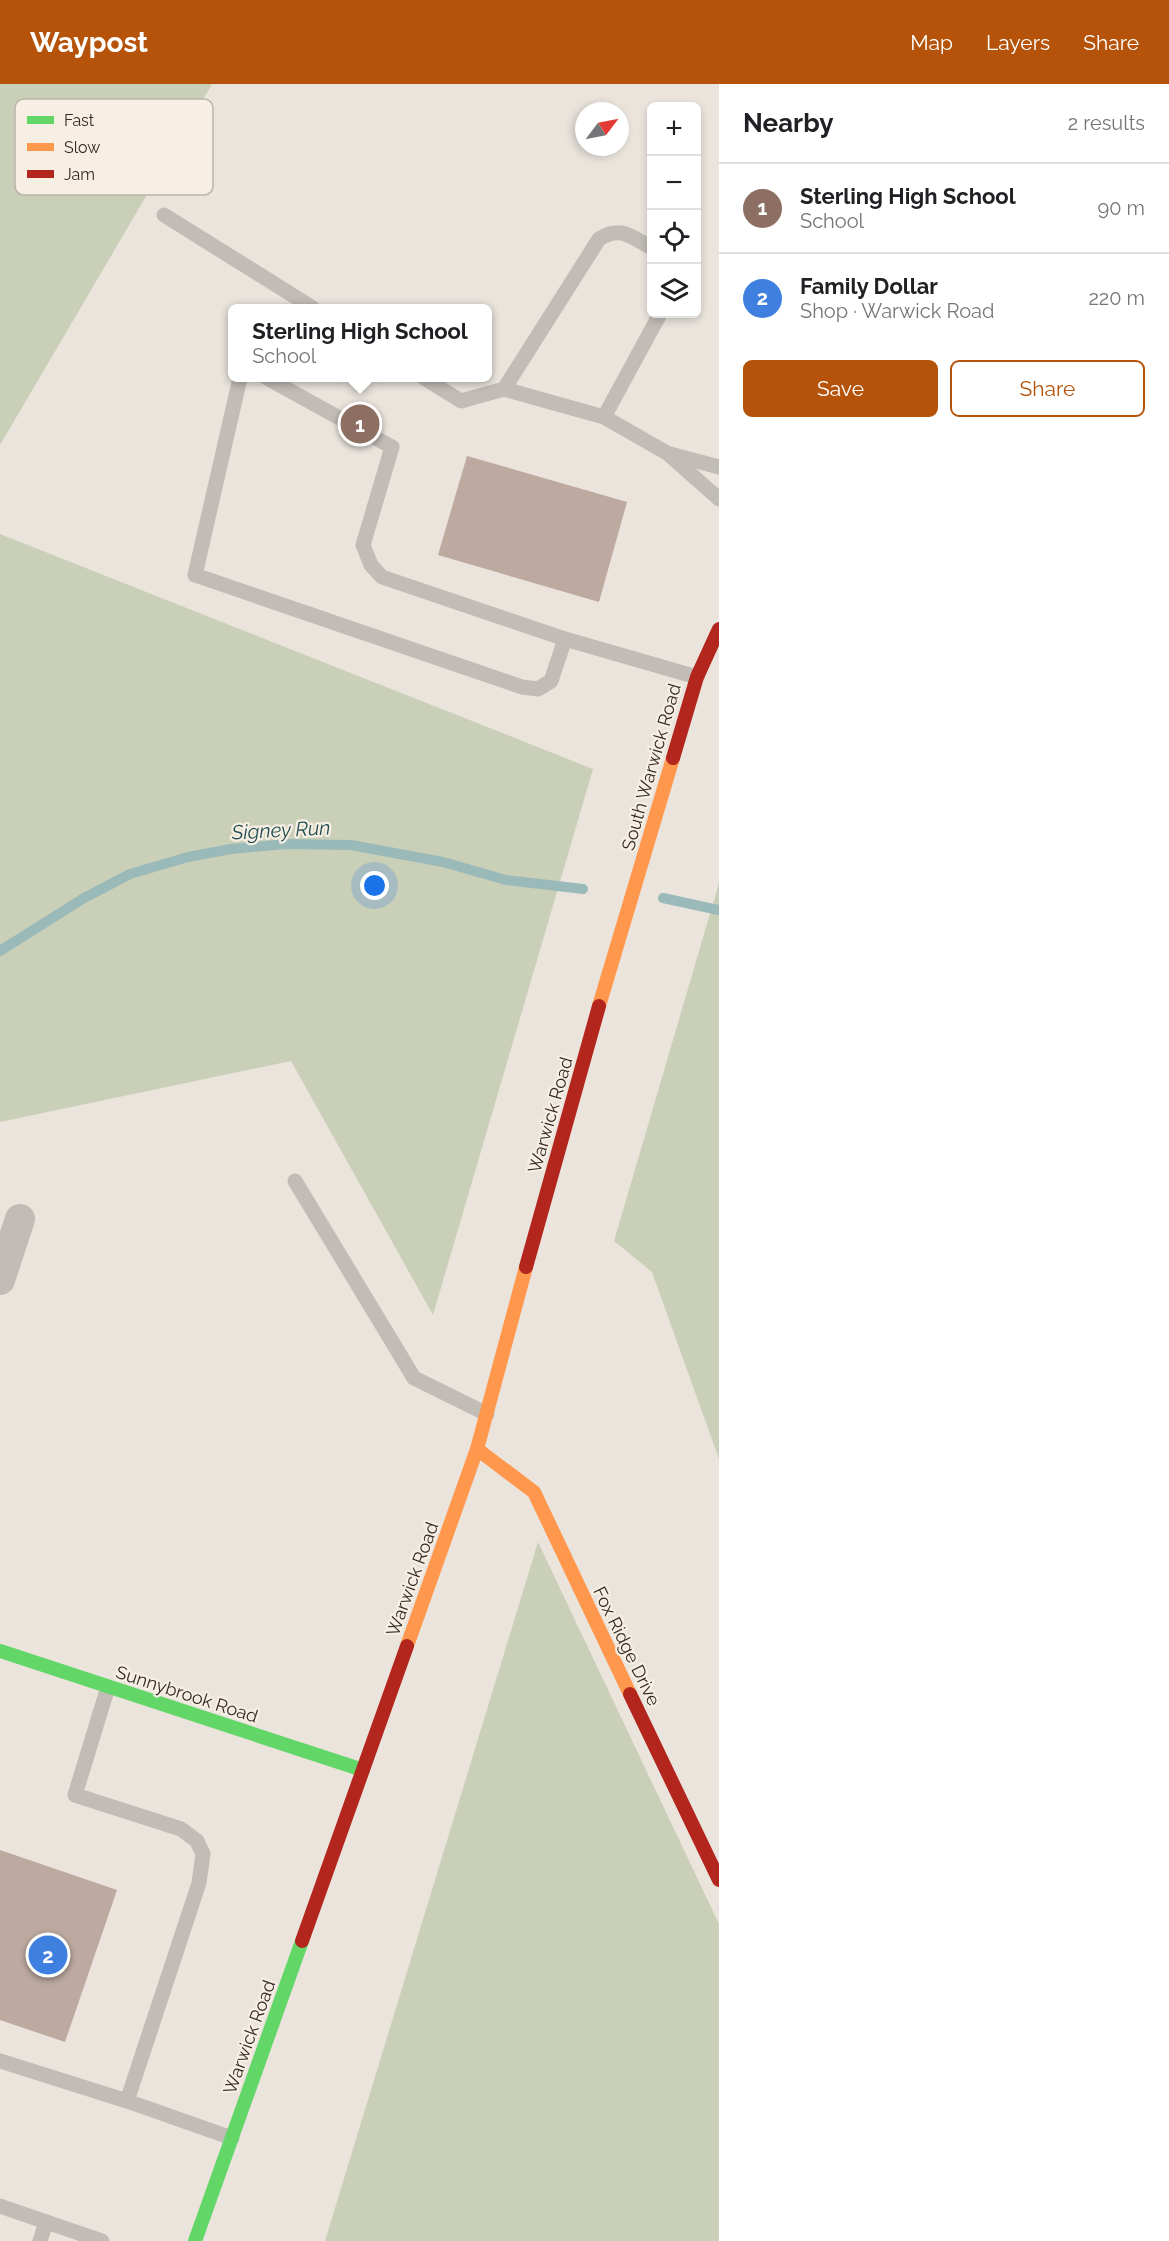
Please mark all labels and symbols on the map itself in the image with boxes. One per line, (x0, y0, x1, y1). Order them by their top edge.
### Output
legend (15, 99, 213, 195)
north arrow (575, 102, 629, 156)
text: Fast (64, 111, 95, 130)
text: Slow (64, 138, 100, 157)
text: Jam (64, 165, 95, 184)
pin: 1 (340, 402, 380, 446)
street label: South Warwick Road (617, 681, 685, 853)
water label: Signey Run (230, 815, 331, 845)
your location (360, 871, 389, 900)
street label: Warwick Road (523, 1055, 577, 1175)
street label: Warwick Road (382, 1519, 442, 1639)
street label: Fox Ridge Drive (589, 1583, 665, 1709)
street label: Sunnybrook Road (113, 1661, 261, 1727)
pin: 2 (28, 1932, 68, 1978)
street label: Warwick Road (219, 1977, 279, 2097)

